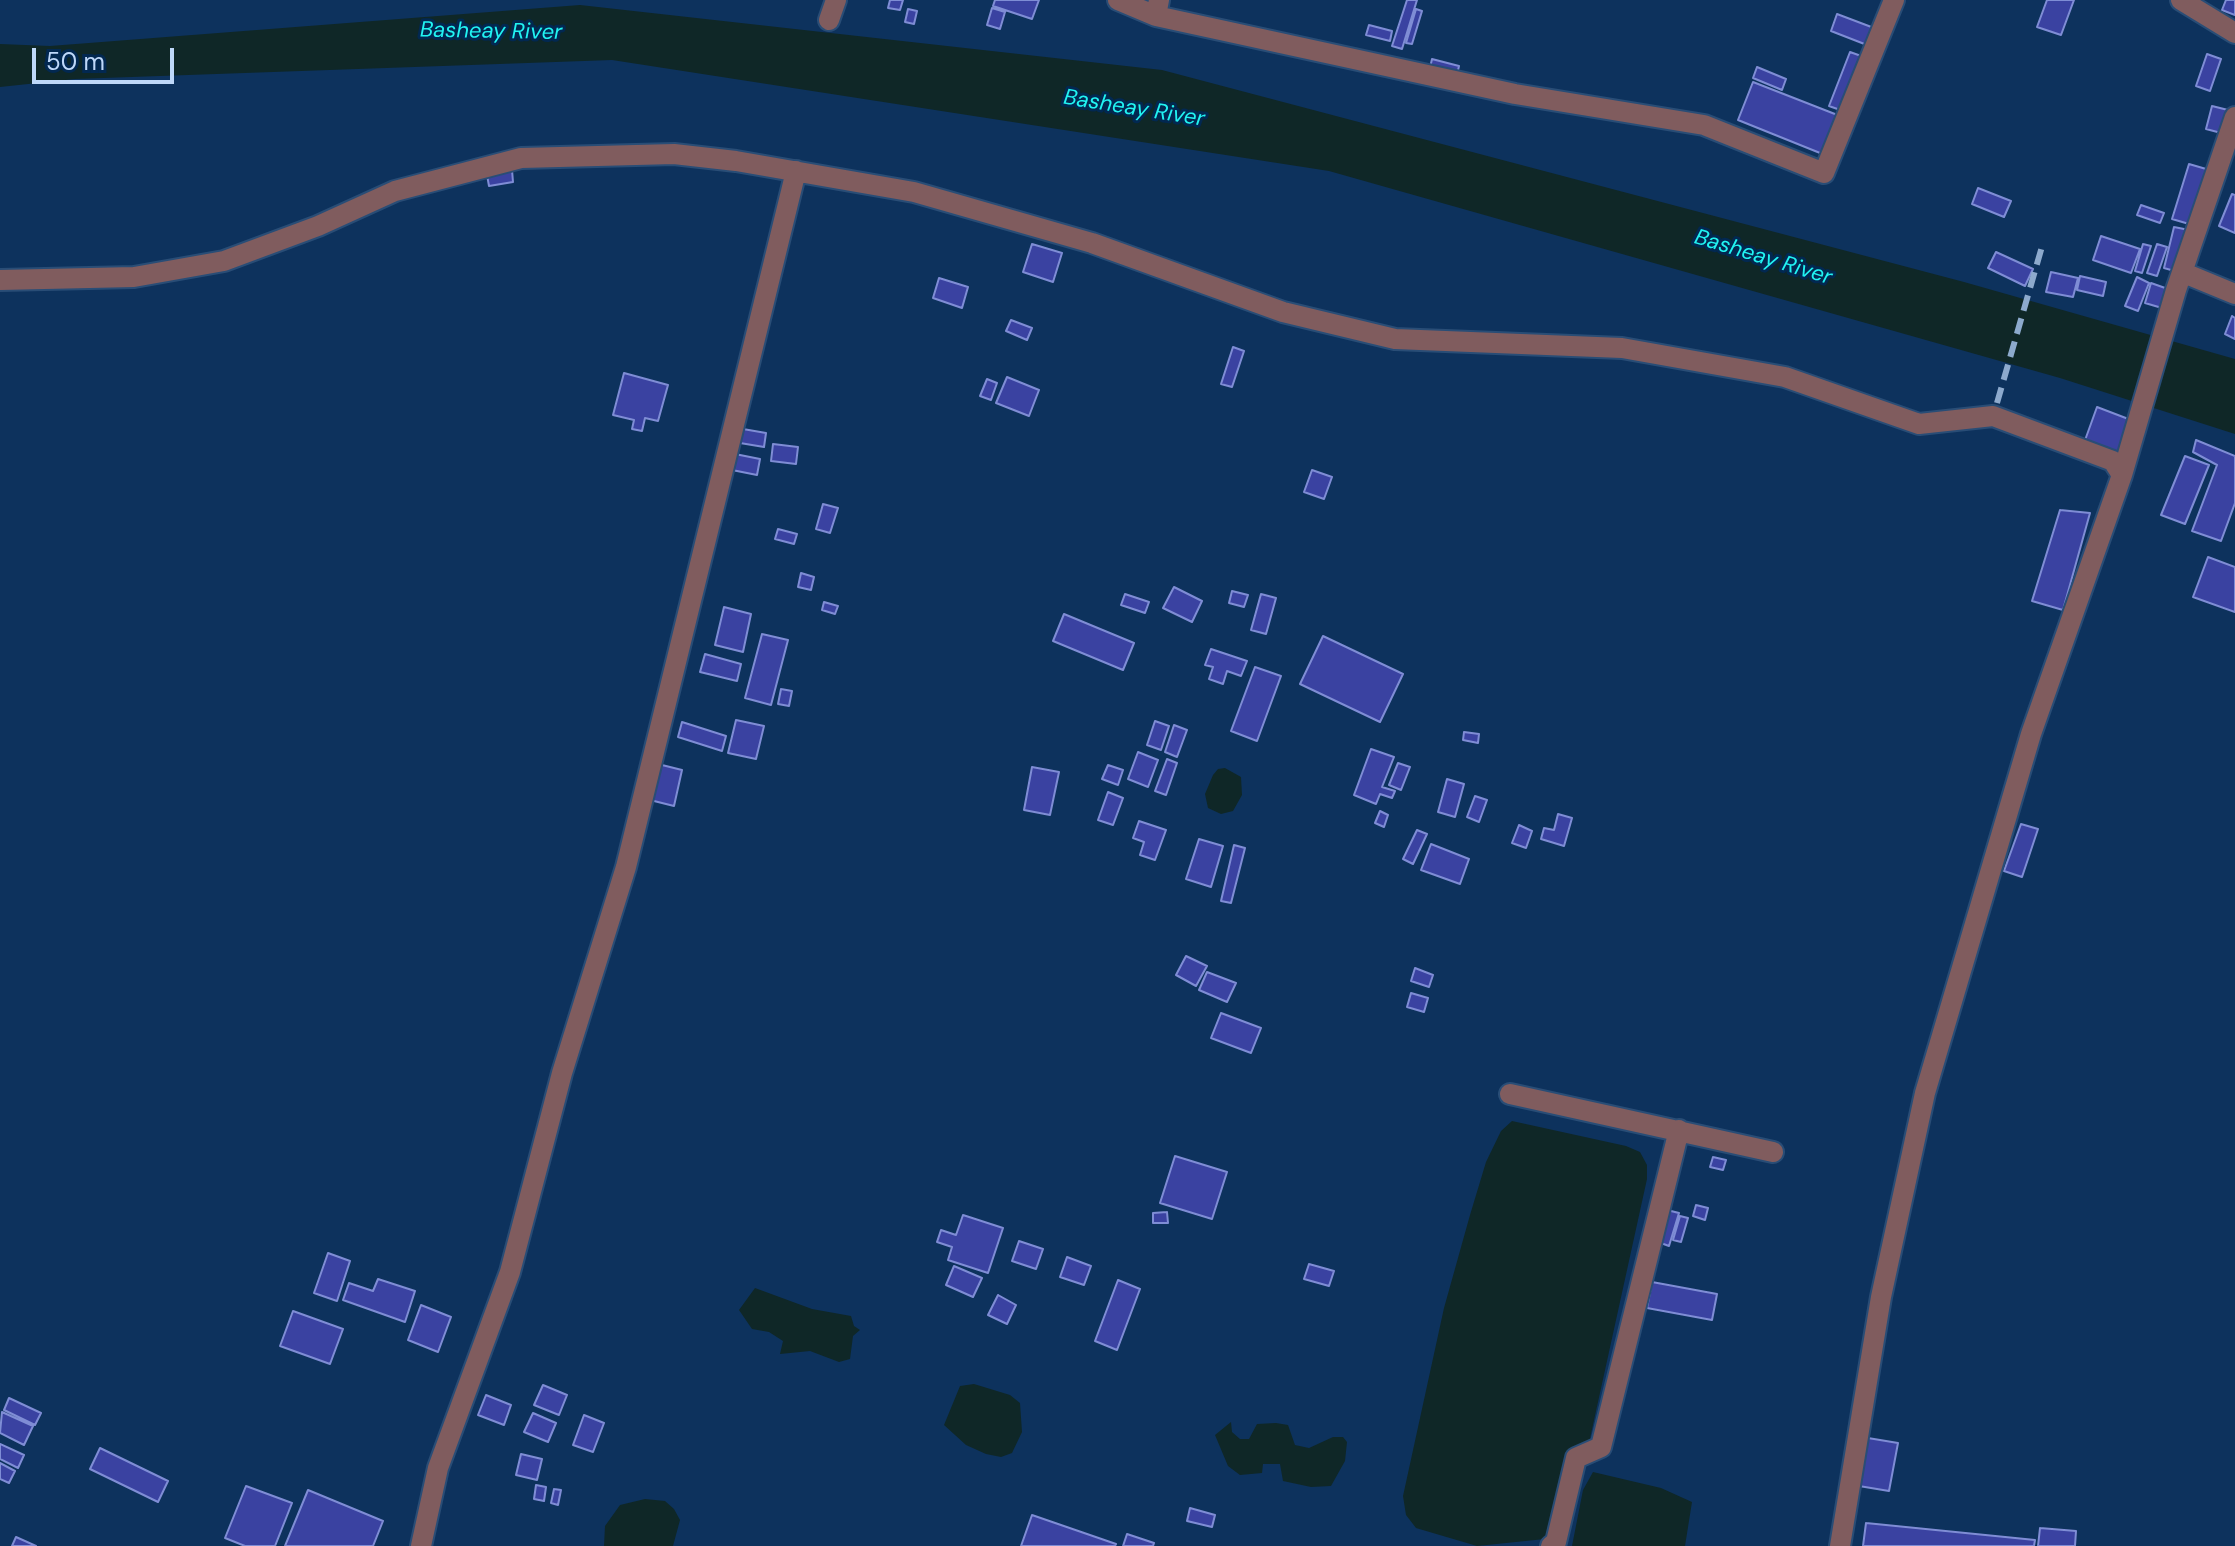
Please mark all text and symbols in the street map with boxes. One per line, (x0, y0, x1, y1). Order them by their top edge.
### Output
water label: Basheay River (420, 18, 562, 46)
scale bar (36, 32, 178, 82)
text: 50 m (46, 46, 105, 77)
water label: Basheay River (1062, 85, 1206, 133)
water label: Basheay River (1691, 225, 1835, 291)

